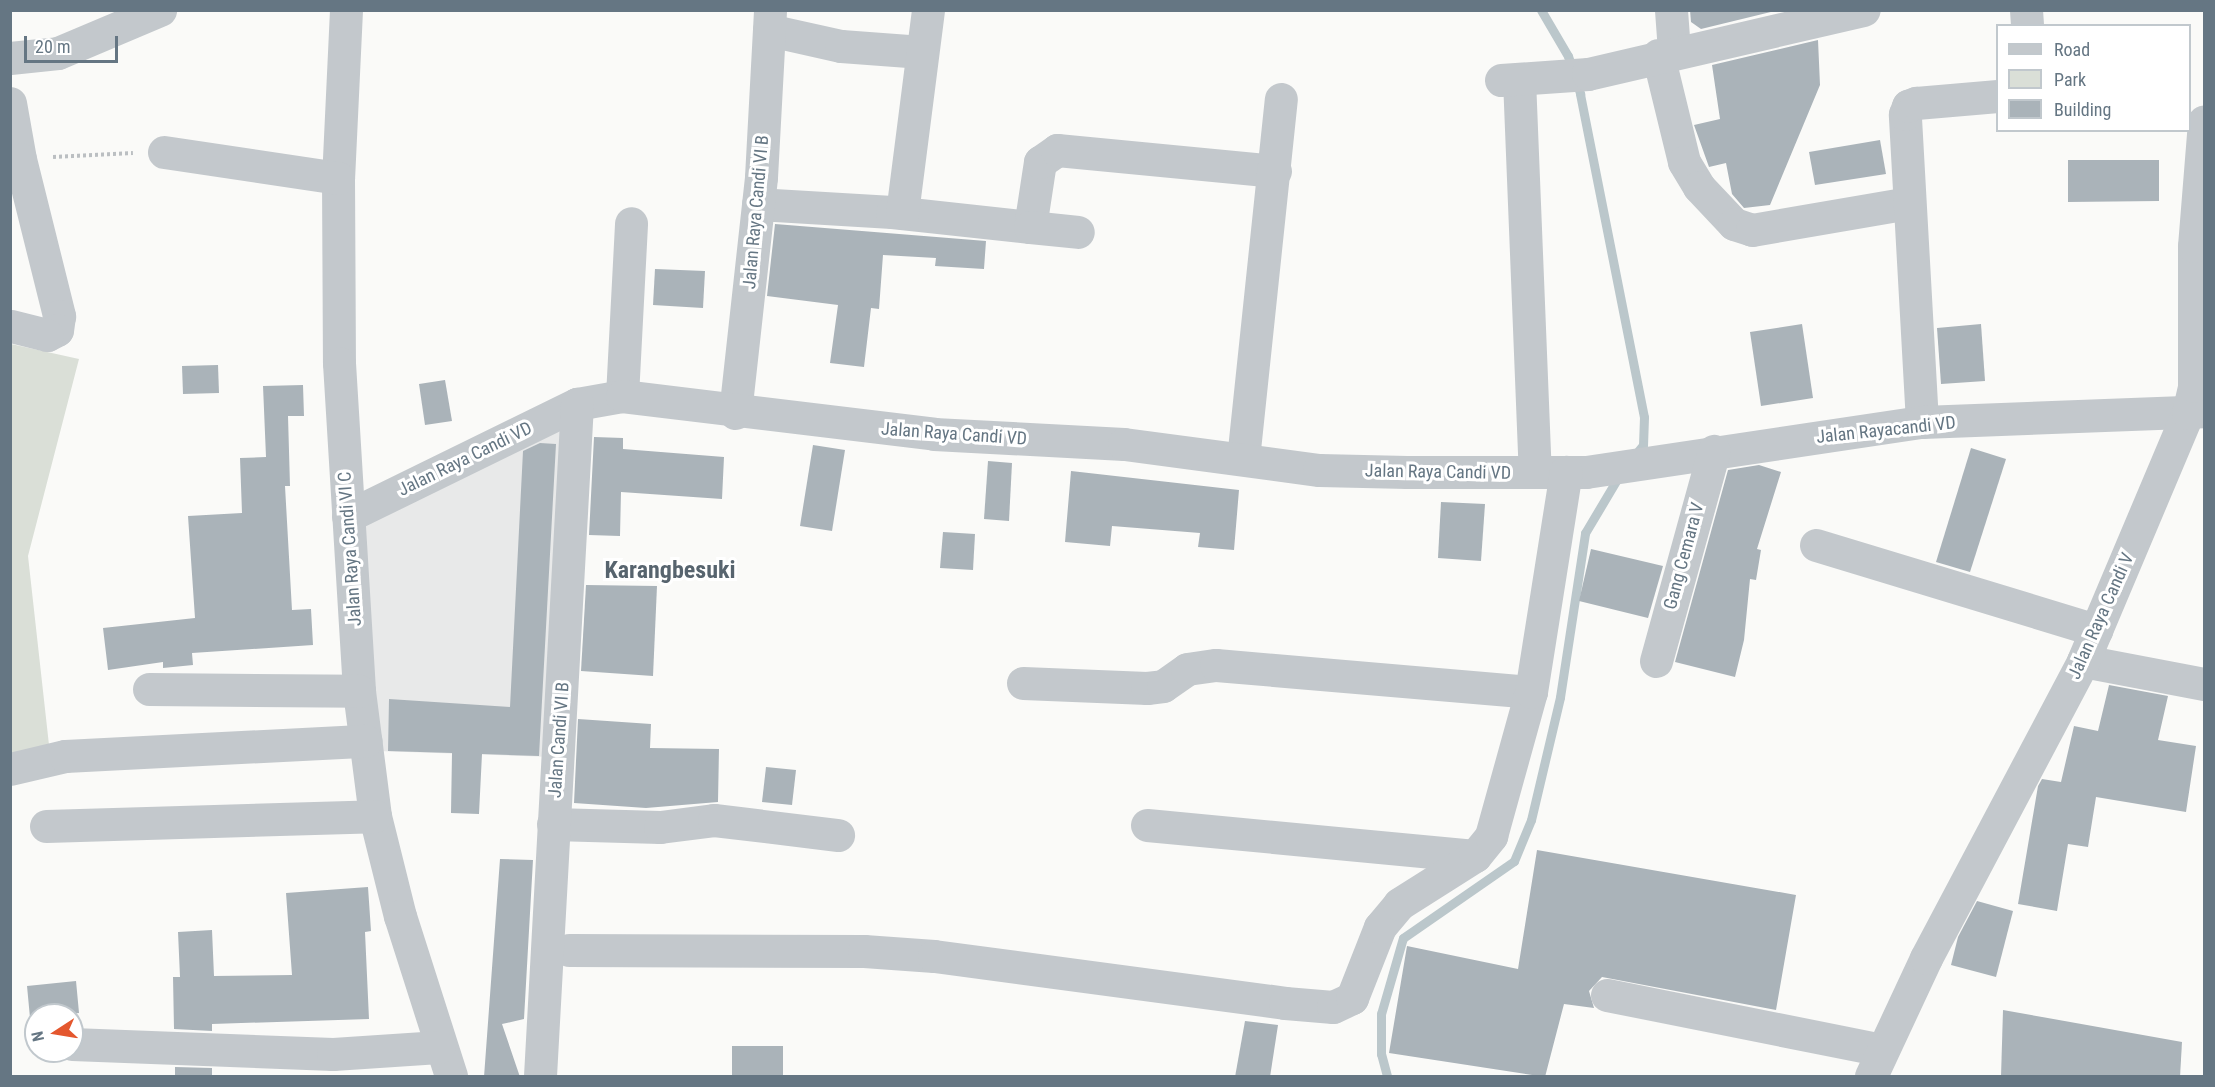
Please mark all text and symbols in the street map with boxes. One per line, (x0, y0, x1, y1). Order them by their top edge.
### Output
scale bar (27, 24, 122, 62)
legend (1996, 24, 2191, 132)
text: 20 m (35, 36, 70, 57)
text: Road (2054, 39, 2090, 60)
text: Park (2054, 69, 2086, 90)
text: Building (2054, 99, 2111, 120)
street label: Jalan Raya Candi VI B (739, 134, 773, 290)
street label: Jalan Rayacandi VD (1815, 412, 1957, 448)
street label: Jalan Raya Candi VD (395, 417, 535, 501)
street label: Jalan Raya Candi VD (880, 418, 1028, 450)
street label: Jalan Raya Candi VD (1365, 460, 1511, 484)
street label: Jalan Raya Candi VI C (334, 471, 366, 627)
street label: Gang Cemara V (1659, 500, 1709, 612)
street label: Jalan Raya Candi V (2063, 550, 2139, 682)
district label: Karangbesuki (605, 557, 735, 585)
street label: Jalan Candi VI B (544, 681, 574, 799)
north arrow (24, 1003, 84, 1063)
text: N (28, 1030, 48, 1043)

